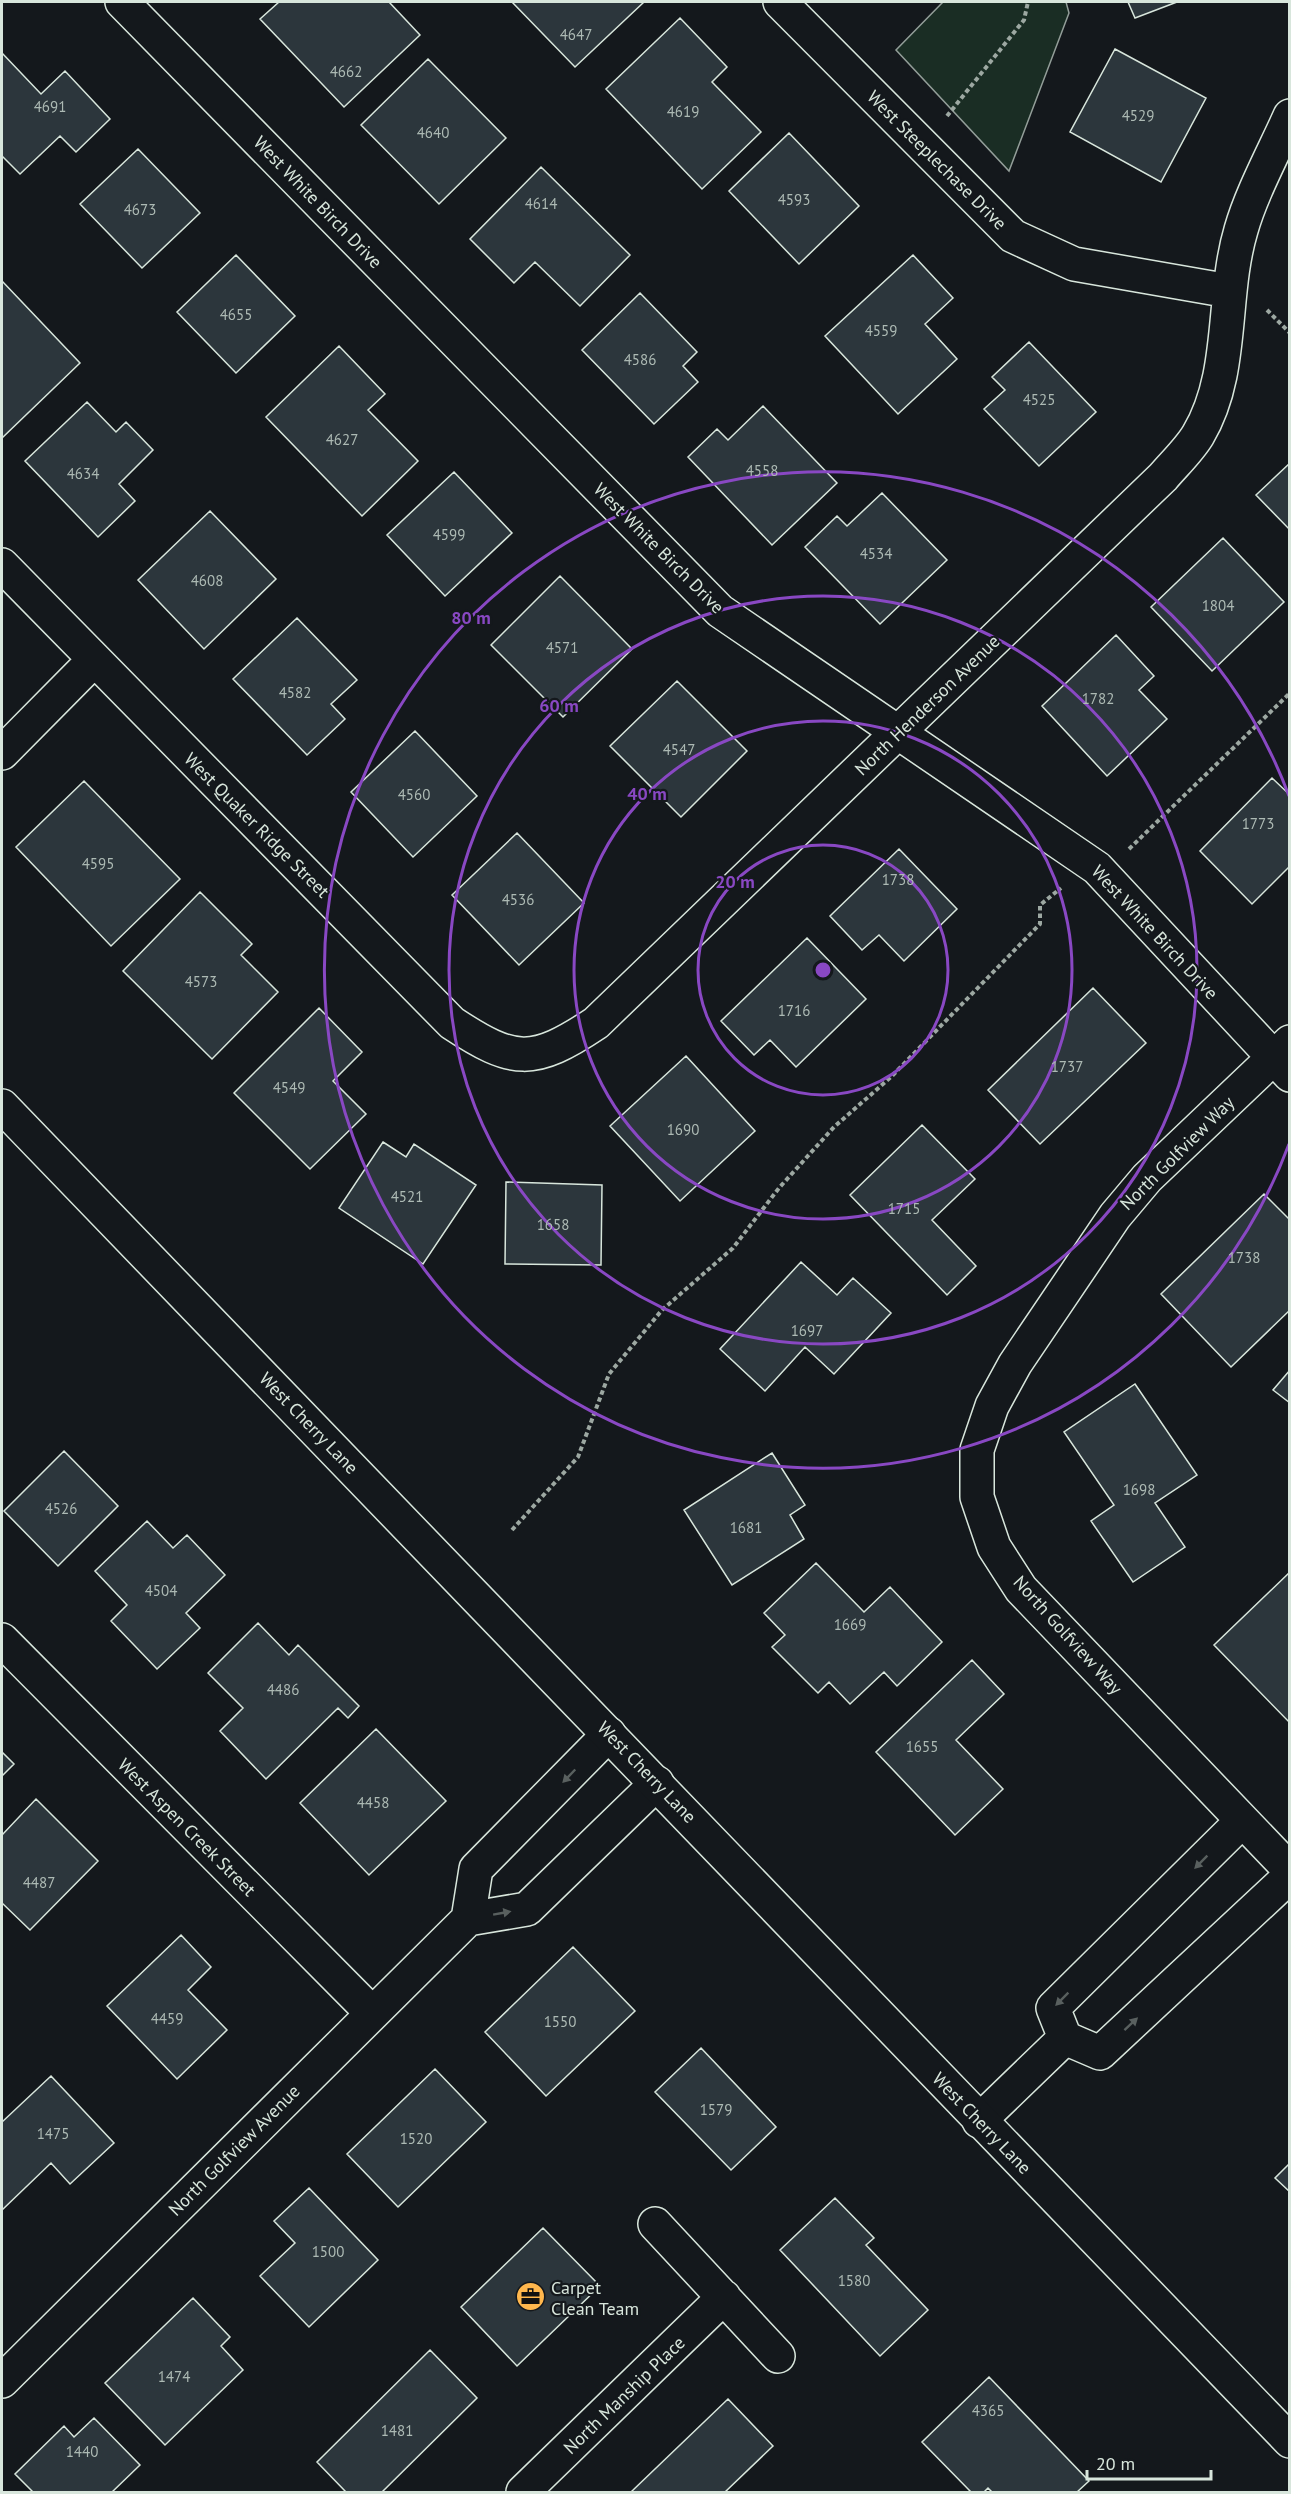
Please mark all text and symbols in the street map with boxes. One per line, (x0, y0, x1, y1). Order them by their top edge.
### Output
house number: 4647 (560, 25, 592, 44)
house number: 4662 (330, 62, 362, 81)
street label: West Steeplechase Drive (862, 85, 1012, 235)
house number: 4691 (34, 97, 66, 116)
house number: 4619 (667, 102, 699, 121)
house number: 4529 (1122, 106, 1154, 125)
house number: 4640 (417, 123, 449, 142)
street label: West White Birch Drive (249, 131, 387, 273)
house number: 4593 (778, 190, 810, 209)
house number: 4614 (525, 194, 557, 213)
house number: 4673 (124, 200, 156, 219)
house number: 4655 (220, 305, 252, 324)
house number: 4559 (865, 321, 897, 340)
house number: 4586 (624, 350, 656, 369)
house number: 4525 (1023, 390, 1055, 409)
house number: 4627 (326, 430, 358, 449)
house number: 4558 (746, 461, 778, 480)
house number: 4634 (67, 464, 99, 483)
street label: West White Birch Drive (589, 478, 729, 618)
house number: 4599 (433, 525, 465, 544)
house number: 4534 (860, 544, 892, 563)
house number: 4608 (191, 571, 223, 590)
house number: 1804 (1202, 596, 1234, 615)
text: 80 m (451, 606, 491, 629)
street label: North Henderson Avenue (850, 630, 1004, 780)
house number: 4571 (546, 638, 578, 657)
house number: 4582 (279, 683, 311, 702)
house number: 1782 (1082, 689, 1114, 708)
text: 60 m (539, 694, 579, 717)
house number: 4547 (663, 740, 695, 759)
street label: West Quaker Ridge Street (180, 748, 334, 902)
text: 40 m (627, 782, 667, 805)
house number: 4560 (398, 785, 430, 804)
house number: 1773 (1242, 814, 1274, 833)
house number: 4595 (82, 854, 114, 873)
street label: West White Birch Drive (1087, 860, 1223, 1004)
text: 20 m (715, 870, 755, 893)
house number: 1738 (882, 870, 914, 889)
house number: 4536 (502, 890, 534, 909)
centre of rings (813, 960, 833, 980)
house number: 4573 (185, 972, 217, 991)
house number: 1716 (778, 1001, 810, 1020)
house number: 1737 (1051, 1057, 1083, 1076)
house number: 4549 (273, 1078, 305, 1097)
street label: North Golfview Way (1115, 1091, 1239, 1215)
house number: 1690 (667, 1120, 699, 1139)
house number: 4521 (391, 1187, 423, 1206)
house number: 1715 (888, 1199, 920, 1218)
house number: 1658 (537, 1215, 569, 1234)
house number: 1738 (1228, 1248, 1260, 1267)
house number: 1697 (791, 1321, 823, 1340)
street label: West Cherry Lane (255, 1367, 363, 1479)
house number: 1698 (1123, 1480, 1155, 1499)
house number: 4526 (45, 1499, 77, 1518)
house number: 1681 (730, 1518, 762, 1537)
street label: North Golfview Way (1009, 1571, 1128, 1700)
house number: 4504 (145, 1581, 177, 1600)
house number: 1669 (834, 1615, 866, 1634)
house number: 4486 (267, 1680, 299, 1699)
street label: West Cherry Lane (593, 1716, 701, 1828)
house number: 1655 (906, 1737, 938, 1756)
street label: West Aspen Creek Street (113, 1753, 261, 1901)
one-way arrow (562, 1768, 576, 1782)
house number: 4458 (357, 1793, 389, 1812)
one-way arrow (1194, 1855, 1208, 1869)
house number: 4487 (23, 1873, 55, 1892)
one-way arrow (492, 1908, 511, 1917)
one-way arrow (1054, 1992, 1069, 2006)
house number: 4459 (151, 2009, 183, 2028)
house number: 1550 (544, 2012, 576, 2031)
one-way arrow (1123, 2017, 1138, 2031)
street label: West Cherry Lane (928, 2067, 1036, 2179)
street label: North Golfview Avenue (163, 2079, 305, 2221)
house number: 1579 (700, 2100, 732, 2119)
house number: 1475 (37, 2124, 69, 2143)
house number: 1520 (400, 2129, 432, 2148)
house number: 1500 (312, 2242, 344, 2261)
house number: 1580 (838, 2271, 870, 2290)
place label: Carpet Clean Team (551, 2276, 639, 2320)
office icon: Carpet Clean Team (514, 2281, 546, 2313)
street label: North Manship Place (558, 2331, 690, 2459)
house number: 1474 (158, 2367, 190, 2386)
house number: 4365 (972, 2401, 1004, 2420)
house number: 1481 (381, 2421, 413, 2440)
house number: 1440 (66, 2442, 98, 2461)
scale bar (1087, 2443, 1212, 2481)
text: 20 m (1096, 2452, 1135, 2475)

